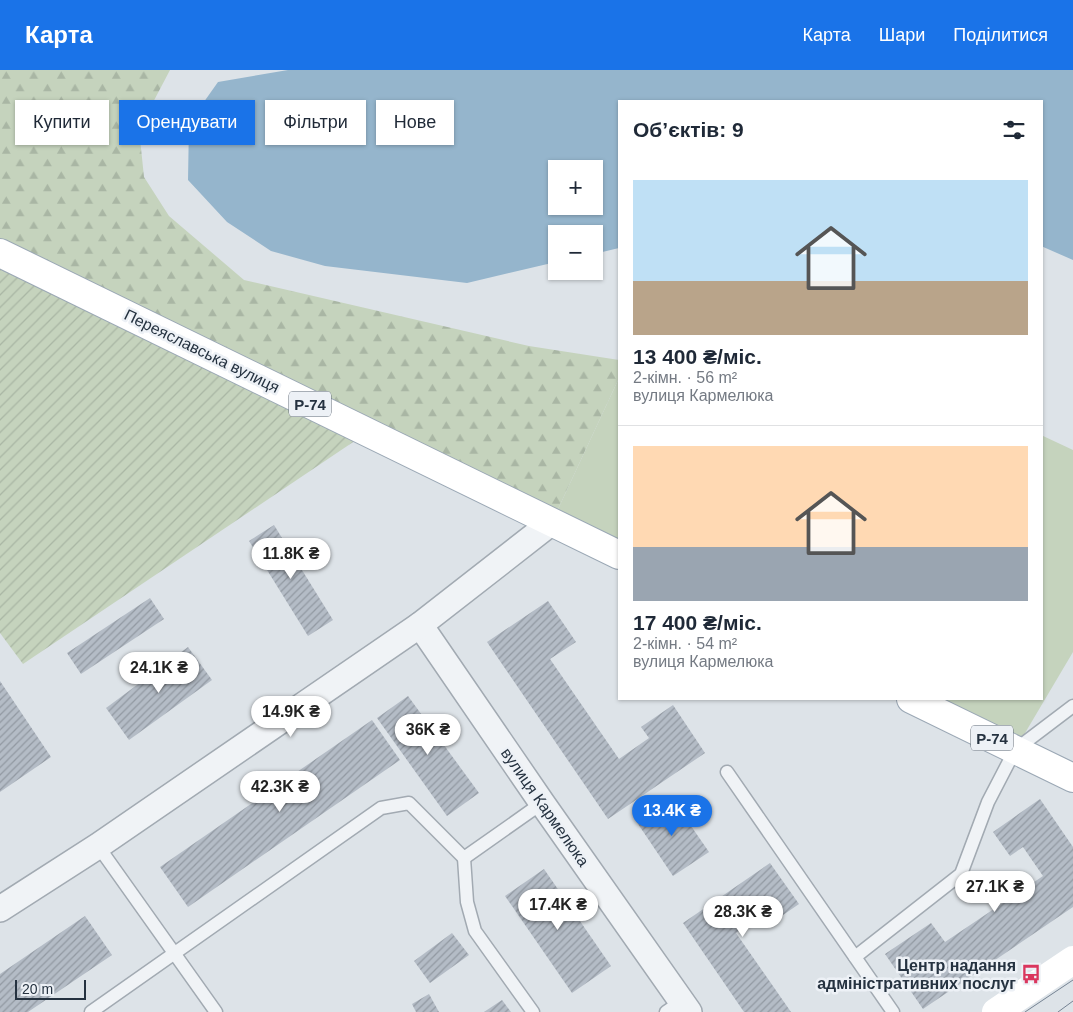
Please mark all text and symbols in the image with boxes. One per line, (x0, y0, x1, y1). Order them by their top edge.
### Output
text: Карта (25, 21, 93, 48)
text: Карта (803, 25, 851, 45)
text: Шари (879, 25, 925, 45)
text: Поділитися (953, 25, 1048, 45)
chip: Купити (15, 100, 109, 145)
chip: Орендувати (119, 100, 255, 145)
chip: Фільтри (265, 100, 366, 145)
chip: Нове (376, 100, 454, 145)
icon: filters (1000, 116, 1028, 144)
text: Об’єктів: 9 (633, 118, 744, 141)
map controls (548, 160, 603, 280)
button: + (548, 160, 603, 215)
icon: home (786, 213, 876, 303)
button: − (548, 225, 603, 280)
street label: Переяславська вулиця (122, 306, 282, 396)
text: 13 400 ₴/міс. (633, 345, 762, 368)
text: 2-кімн. · 56 m² (633, 369, 737, 386)
text: вулиця Кармелюка (633, 387, 773, 404)
road number: Р-74 (289, 392, 331, 416)
icon: home (786, 478, 876, 568)
pin: 11.8K ₴ (245, 538, 337, 580)
text: 11.8K ₴ (263, 545, 319, 562)
text: 17 400 ₴/міс. (633, 611, 762, 634)
text: 2-кімн. · 54 m² (633, 635, 737, 652)
pin: 24.1K ₴ (113, 652, 205, 694)
text: вулиця Кармелюка (633, 653, 773, 670)
text: 24.1K ₴ (130, 659, 188, 676)
pin: 14.9K ₴ (245, 696, 337, 738)
text: 14.9K ₴ (262, 703, 320, 720)
pin: 36K ₴ (393, 714, 463, 756)
text: 36K ₴ (406, 721, 450, 738)
road number: Р-74 (971, 726, 1013, 750)
street label: вулиця Кармелюка (498, 745, 592, 869)
pin: 42.3K ₴ (234, 770, 326, 813)
text: 42.3K ₴ (251, 778, 309, 795)
pin: 13.4K ₴ (626, 794, 718, 837)
text: 13.4K ₴ (643, 802, 701, 819)
pin: 27.1K ₴ (949, 870, 1041, 913)
text: 27.1K ₴ (966, 878, 1024, 895)
pin: 17.4K ₴ (512, 888, 604, 931)
text: 17.4K ₴ (529, 896, 587, 913)
pin: 28.3K ₴ (697, 896, 789, 938)
text: 28.3K ₴ (714, 903, 772, 920)
place label: Центр надання адміністративних послуг (817, 957, 1016, 992)
bus stop icon: Центр надання адміністративних послуг (1020, 963, 1042, 985)
scale bar (15, 977, 86, 1000)
text: 20 m (22, 981, 53, 997)

